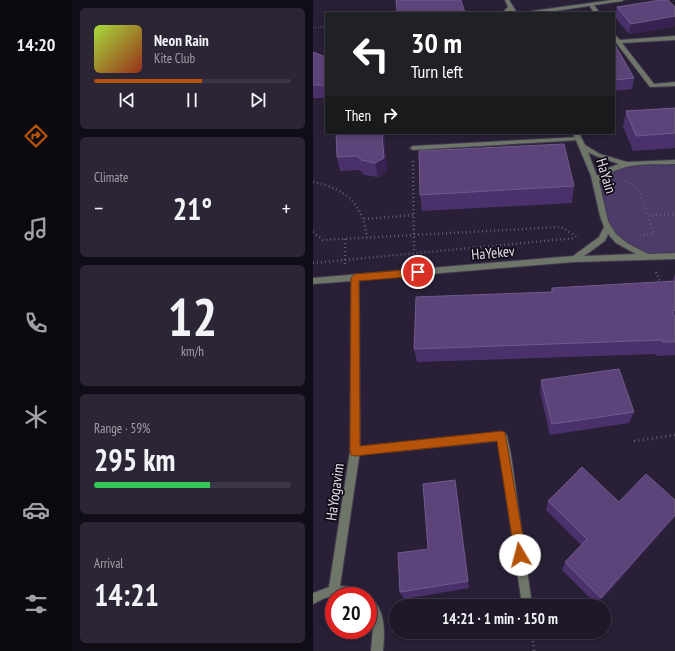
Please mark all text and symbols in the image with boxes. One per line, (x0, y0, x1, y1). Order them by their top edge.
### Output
text: 30 m (411, 24, 462, 61)
icon: left (345, 28, 397, 80)
text: Neon Rain (154, 31, 209, 50)
text: 14:20 (17, 33, 55, 56)
text: Kite Club (154, 50, 195, 67)
text: Turn left (411, 60, 463, 83)
icon: previous (116, 89, 138, 111)
icon: pause (181, 89, 203, 111)
icon: next (247, 89, 269, 111)
icon: right (379, 104, 401, 126)
text: Then (345, 106, 371, 125)
icon: directions (22, 122, 50, 150)
street label: HaYain (592, 156, 621, 196)
text: Climate (94, 169, 128, 186)
text: 21° (173, 189, 212, 228)
text: − (94, 194, 103, 222)
text: + (282, 194, 291, 222)
icon: music (22, 215, 50, 243)
street label: HaYekev (471, 241, 516, 264)
pin (401, 255, 435, 289)
icon: arrive (407, 261, 429, 283)
text: 12 (168, 283, 217, 350)
icon: phone (22, 309, 50, 337)
text: km/h (181, 343, 204, 360)
icon: climate (22, 403, 50, 431)
text: Range · 59% (94, 420, 150, 437)
text: 295 km (94, 440, 175, 479)
street label: HaYogavim (321, 462, 348, 522)
icon: car (22, 496, 50, 524)
position arrow (499, 534, 541, 576)
text: Arrival (94, 555, 123, 572)
text: 14:21 (94, 575, 159, 614)
speed limit sign: 20 (325, 587, 377, 639)
icon: filters (22, 590, 50, 618)
text: 14:21 · 1 min · 150 m (442, 609, 558, 628)

